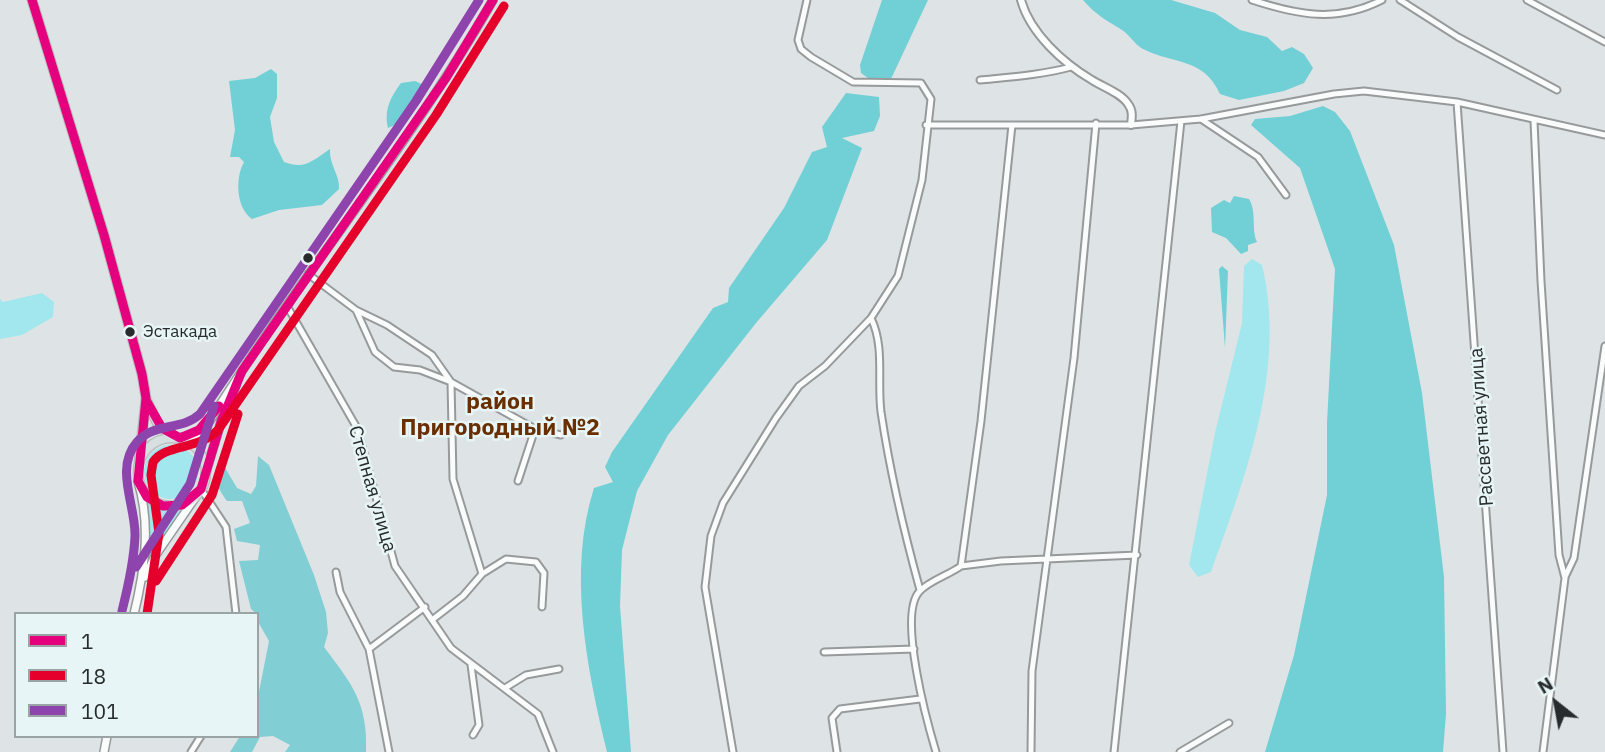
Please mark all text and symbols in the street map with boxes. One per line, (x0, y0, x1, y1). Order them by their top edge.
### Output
unlabelled marker (301, 251, 315, 265)
place label: Эстакада (143, 322, 217, 342)
marker: Эстакада (123, 325, 137, 339)
street label: Рассветная улица (1465, 347, 1499, 507)
district label: район Пригородный №2 (400, 388, 600, 442)
street label: Степная улица (343, 423, 401, 555)
legend (14, 612, 259, 738)
text: 1 (81, 627, 94, 655)
text: 18 (81, 662, 106, 690)
north arrow (1521, 668, 1591, 738)
text: N (1533, 671, 1557, 699)
text: 101 (81, 697, 119, 725)

